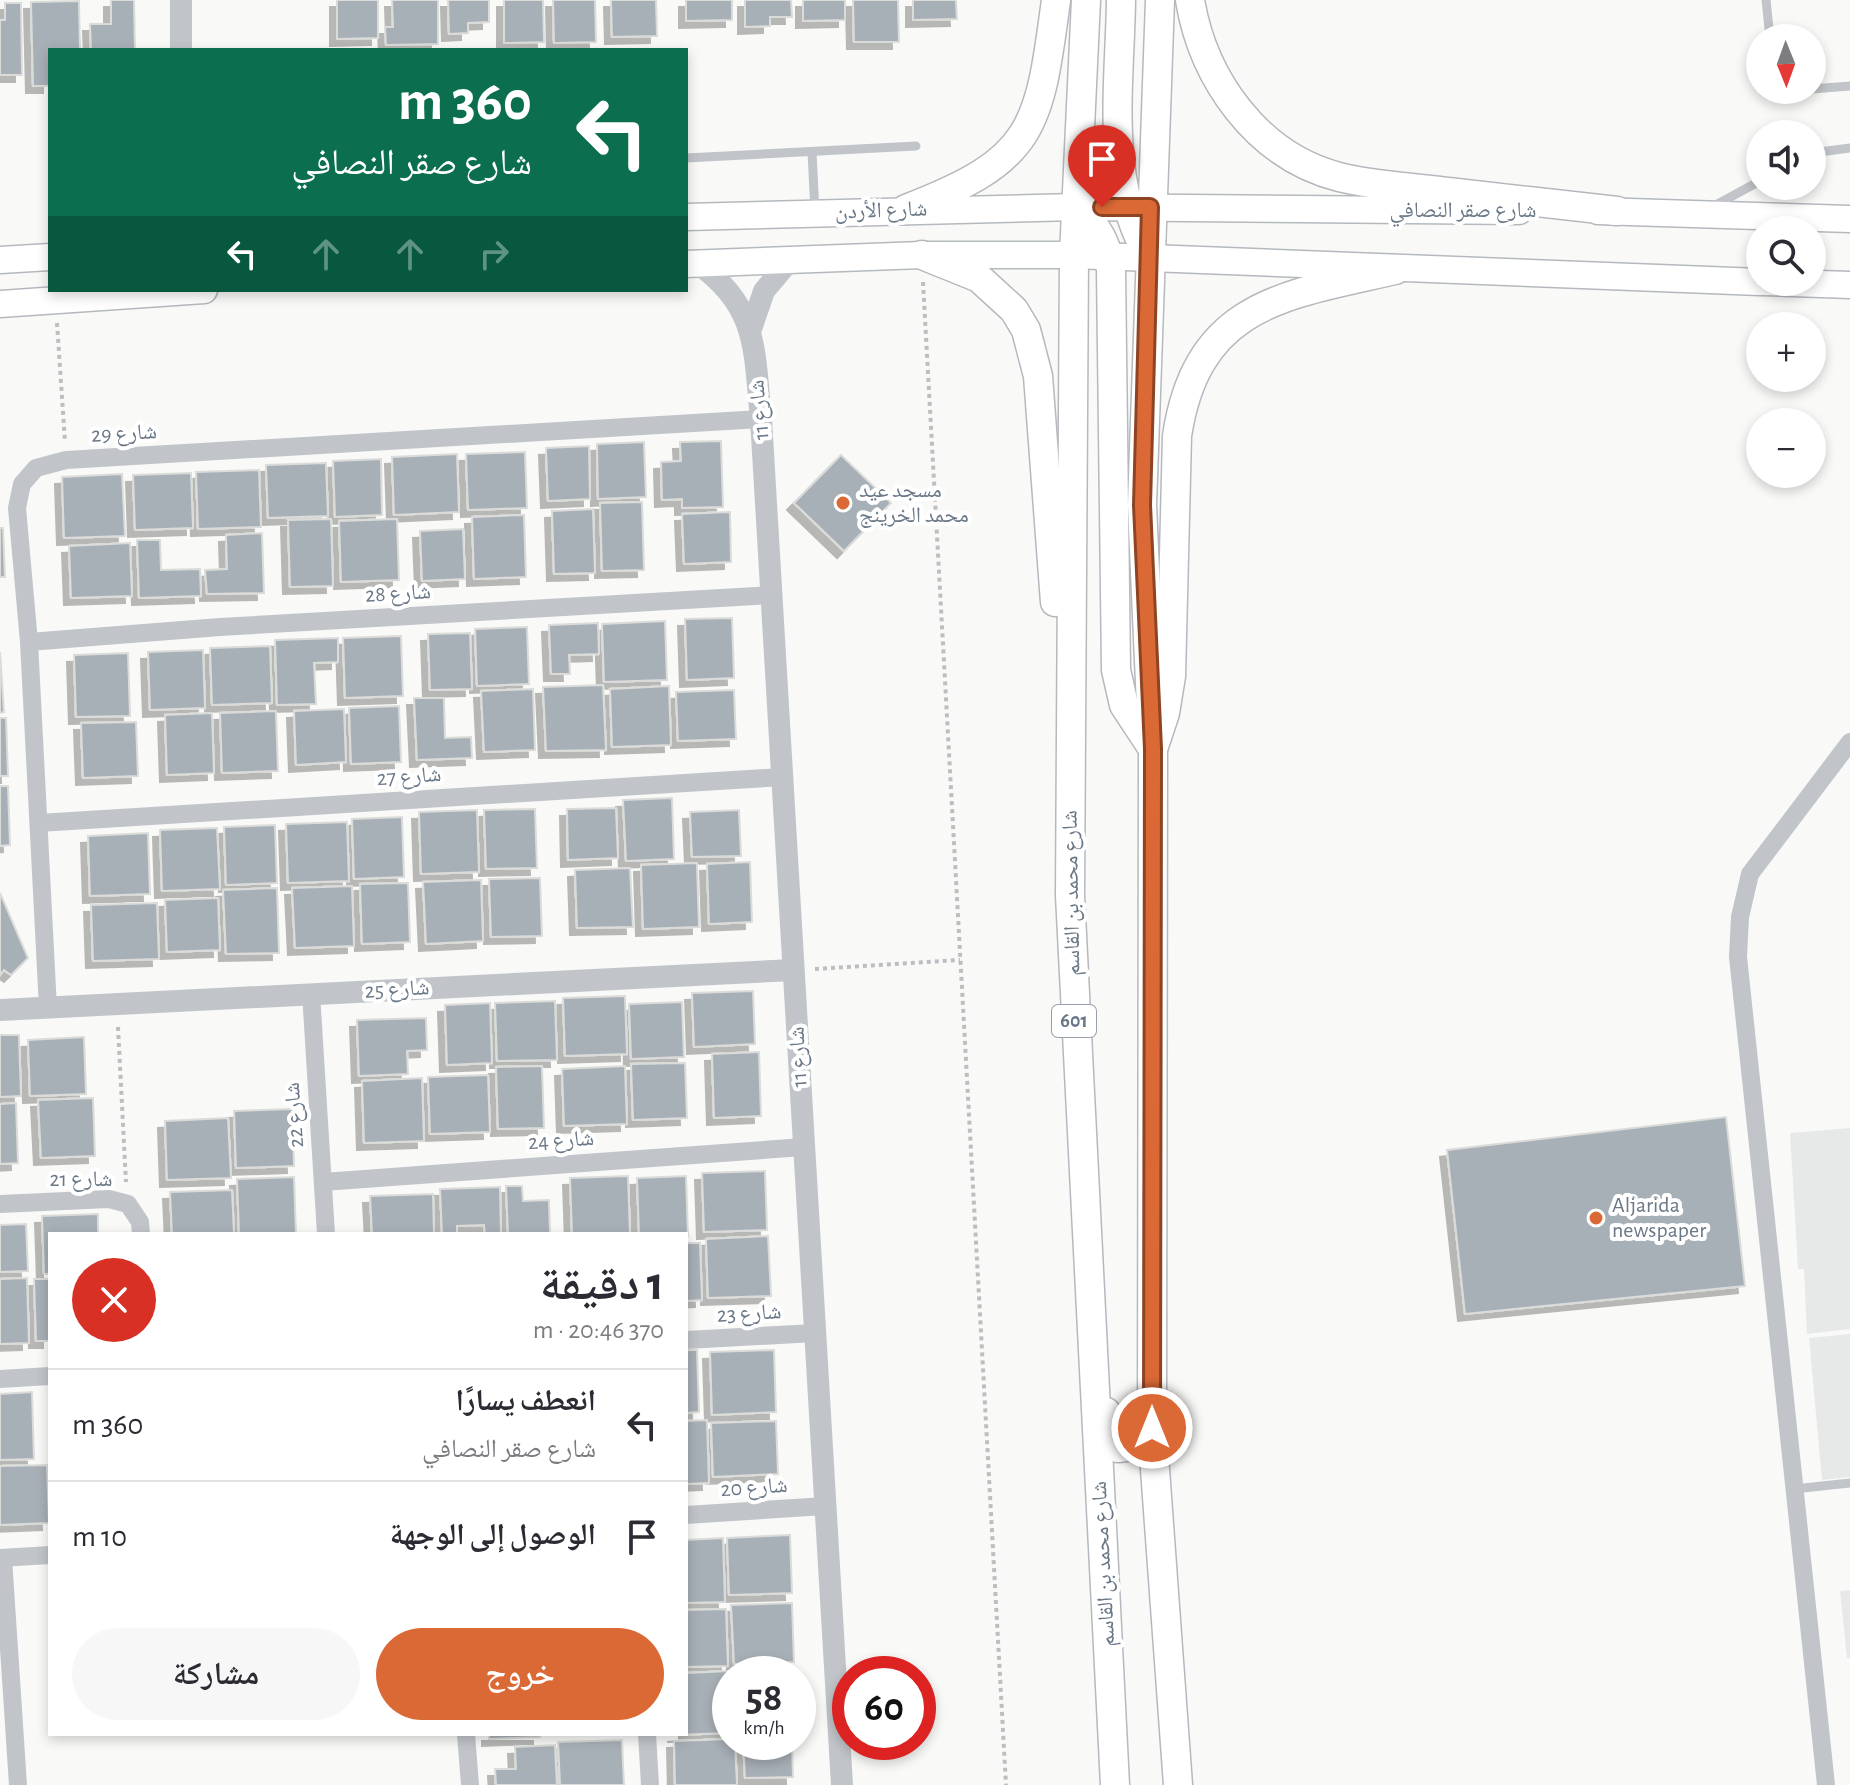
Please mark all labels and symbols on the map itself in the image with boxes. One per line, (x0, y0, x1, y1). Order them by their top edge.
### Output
north arrow (1746, 24, 1826, 104)
pin (1068, 125, 1136, 207)
street label: شارع الأردن (834, 197, 928, 225)
street label: شارع صقر النصافي (1389, 199, 1537, 227)
street label: شارع 11 (745, 379, 775, 441)
street label: شارع 29 (91, 420, 158, 448)
place label: مسجد عيد محمد الخرينج (859, 479, 969, 528)
marker: مسجد عيد محمد الخرينج (834, 494, 852, 512)
street label: شارع 28 (365, 580, 432, 608)
street label: شارع 27 (376, 763, 442, 791)
street label: شارع محمد بن القاسم (1059, 810, 1086, 976)
street label: شارع 25 (364, 976, 430, 1004)
road number: 601 (1052, 1005, 1096, 1037)
street label: شارع 11 (785, 1026, 813, 1088)
street label: شارع 22 (281, 1081, 309, 1148)
street label: شارع 24 (527, 1127, 595, 1155)
street label: شارع 21 (49, 1168, 113, 1192)
place label: Aljarida newspaper (1612, 1194, 1706, 1241)
marker: Aljarida newspaper (1587, 1209, 1605, 1227)
street label: شارع 23 (716, 1300, 782, 1328)
position arrow (1110, 1386, 1194, 1470)
street label: شارع 20 (720, 1474, 788, 1502)
street label: شارع محمد بن القاسم (1088, 1480, 1121, 1647)
speed limit sign: 60 (832, 1656, 936, 1760)

